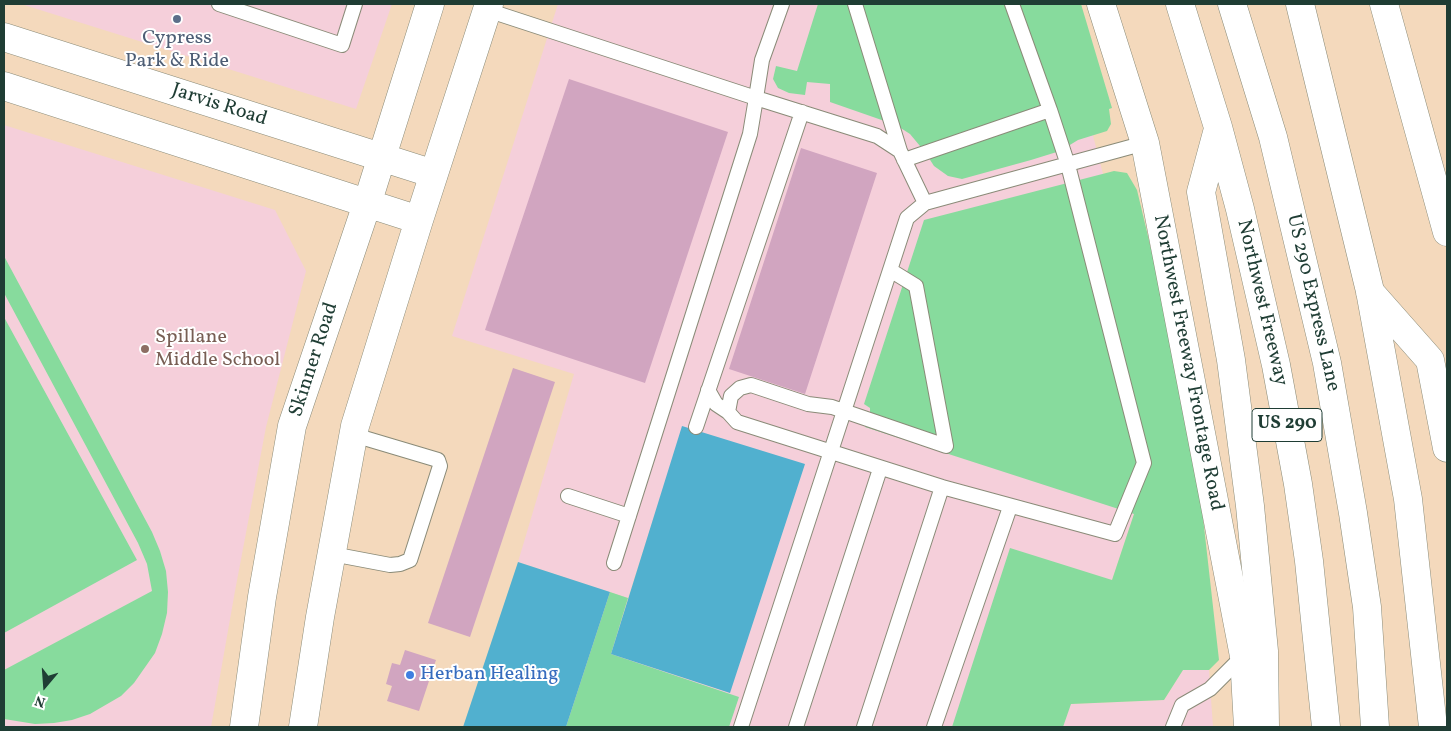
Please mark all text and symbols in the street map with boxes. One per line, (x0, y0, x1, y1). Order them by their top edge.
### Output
marker: Cypress Park & Ride (171, 13, 183, 25)
place label: Cypress Park & Ride (125, 27, 229, 74)
street label: Jarvis Road (168, 79, 270, 133)
street label: US 290 Express Lane (1280, 212, 1344, 394)
street label: Northwest Freeway Frontage Road (1146, 213, 1228, 513)
street label: Northwest Freeway (1230, 218, 1292, 388)
street label: Skinner Road (285, 300, 345, 420)
place label: Spillane Middle School (155, 326, 280, 373)
marker: Spillane Middle School (139, 343, 151, 355)
road number: US 290 (1252, 408, 1322, 442)
north arrow (20, 661, 70, 711)
place label: Herban Healing (420, 663, 558, 687)
marker: Herban Healing (404, 669, 416, 681)
text: N (32, 690, 48, 711)

